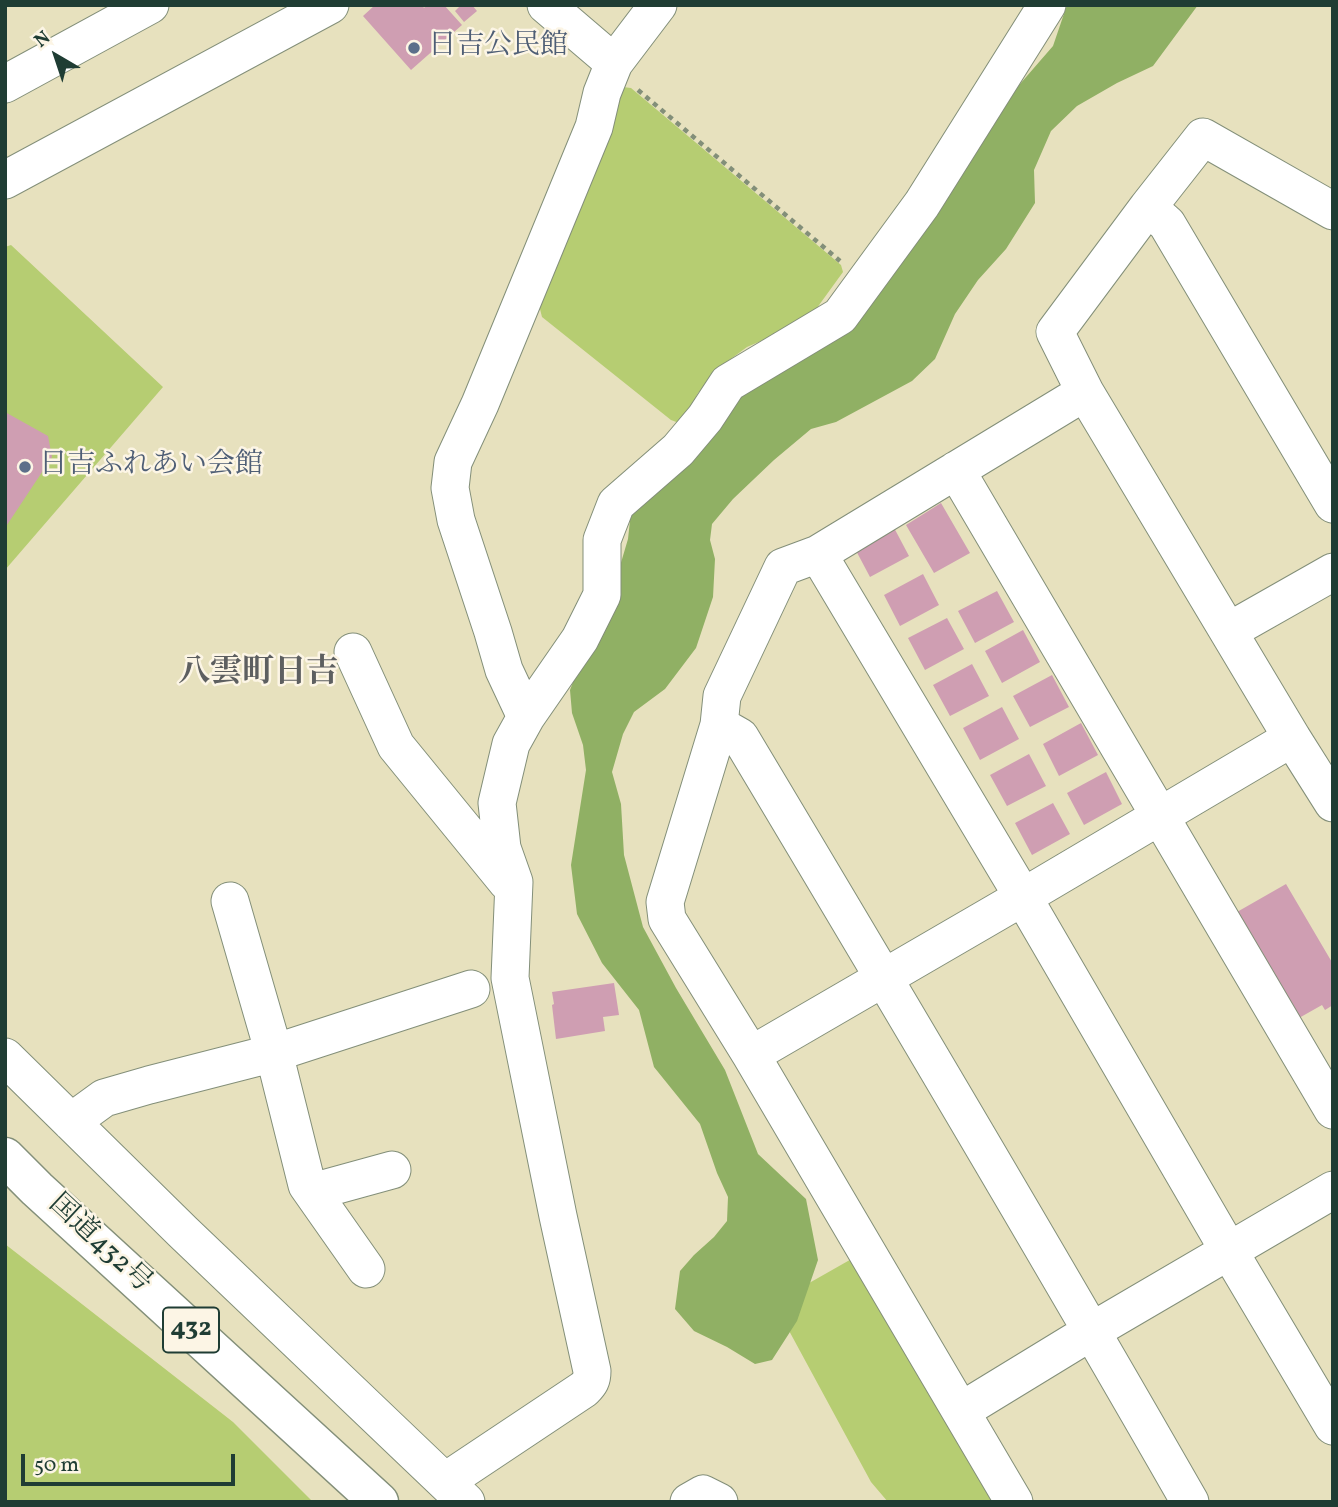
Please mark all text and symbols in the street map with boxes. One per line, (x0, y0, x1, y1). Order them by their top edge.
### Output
north arrow (21, 21, 91, 91)
text: N (29, 25, 56, 54)
place label: 日吉公民館 (428, 31, 568, 65)
marker: 日吉公民館 (406, 40, 422, 56)
place label: 日吉ふれあい会館 (39, 450, 263, 484)
marker: 日吉ふれあい会館 (17, 459, 33, 475)
district label: 八雲町日吉 (178, 656, 338, 694)
street label: 国道432号 (40, 1189, 158, 1301)
road number: 432 (163, 1308, 219, 1352)
scale bar (24, 1440, 238, 1484)
text: 50 m (34, 1451, 79, 1480)

